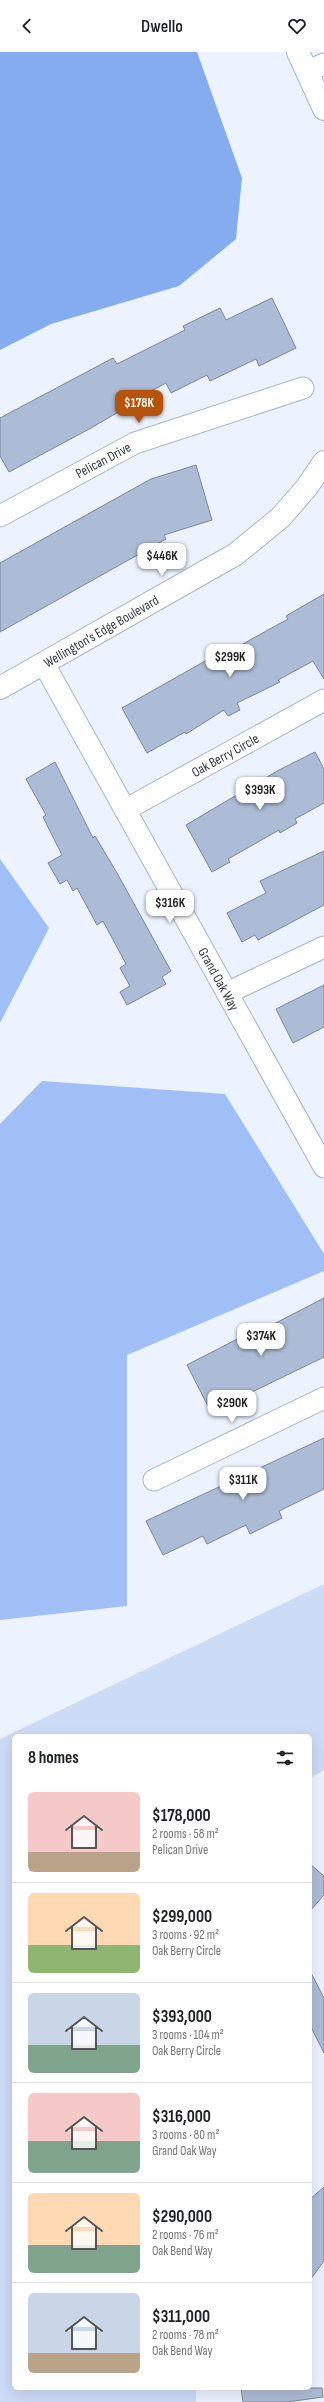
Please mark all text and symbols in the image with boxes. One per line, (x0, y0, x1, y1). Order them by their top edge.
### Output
icon: back (16, 15, 38, 37)
icon: heart (286, 15, 308, 37)
text: Dwello (141, 16, 183, 37)
pin: $178K (111, 390, 167, 424)
text: $178K (124, 395, 154, 411)
street label: Pelican Drive (73, 439, 134, 482)
pin: $446K (134, 543, 190, 577)
text: $446K (146, 548, 178, 564)
street label: Wellington's Edge Boulevard (41, 591, 162, 671)
pin: $299K (202, 644, 258, 678)
text: $299K (214, 649, 246, 665)
street label: Oak Berry Circle (189, 730, 262, 781)
pin: $393K (232, 777, 288, 811)
text: $393K (245, 782, 275, 798)
pin: $316K (142, 890, 198, 924)
text: $316K (155, 895, 185, 911)
street label: Grand Oak Way (194, 945, 243, 1014)
pin: $374K (233, 1323, 289, 1357)
text: $374K (246, 1328, 276, 1344)
pin: $290K (204, 1390, 260, 1424)
text: $290K (216, 1395, 248, 1411)
pin: $311K (215, 1467, 271, 1501)
text: $311K (228, 1472, 258, 1488)
icon: filters (274, 1747, 296, 1769)
text: 8 homes (28, 1748, 79, 1768)
text: $178,000 (152, 1806, 211, 1826)
icon: home (60, 1808, 108, 1856)
text: 2 rooms · 58 m² (152, 1826, 219, 1842)
text: Pelican Drive (152, 1842, 208, 1858)
text: $299,000 (152, 1907, 212, 1927)
icon: home (60, 1909, 108, 1957)
text: 3 rooms · 92 m² (152, 1927, 219, 1943)
text: Oak Berry Circle (152, 1943, 221, 1959)
text: $393,000 (152, 2007, 212, 2027)
icon: home (60, 2009, 108, 2057)
text: 3 rooms · 104 m² (152, 2027, 224, 2043)
text: Oak Berry Circle (152, 2043, 221, 2059)
text: $316,000 (152, 2107, 211, 2127)
icon: home (60, 2109, 108, 2157)
text: 3 rooms · 80 m² (152, 2127, 220, 2143)
text: Grand Oak Way (152, 2143, 216, 2159)
text: $290,000 (152, 2207, 212, 2227)
icon: home (60, 2209, 108, 2257)
text: 2 rooms · 76 m² (152, 2227, 219, 2243)
text: Oak Bend Way (152, 2243, 212, 2259)
text: $311,000 (152, 2307, 210, 2327)
icon: home (60, 2309, 108, 2357)
text: 2 rooms · 78 m² (152, 2327, 219, 2343)
text: Oak Bend Way (152, 2343, 212, 2359)

